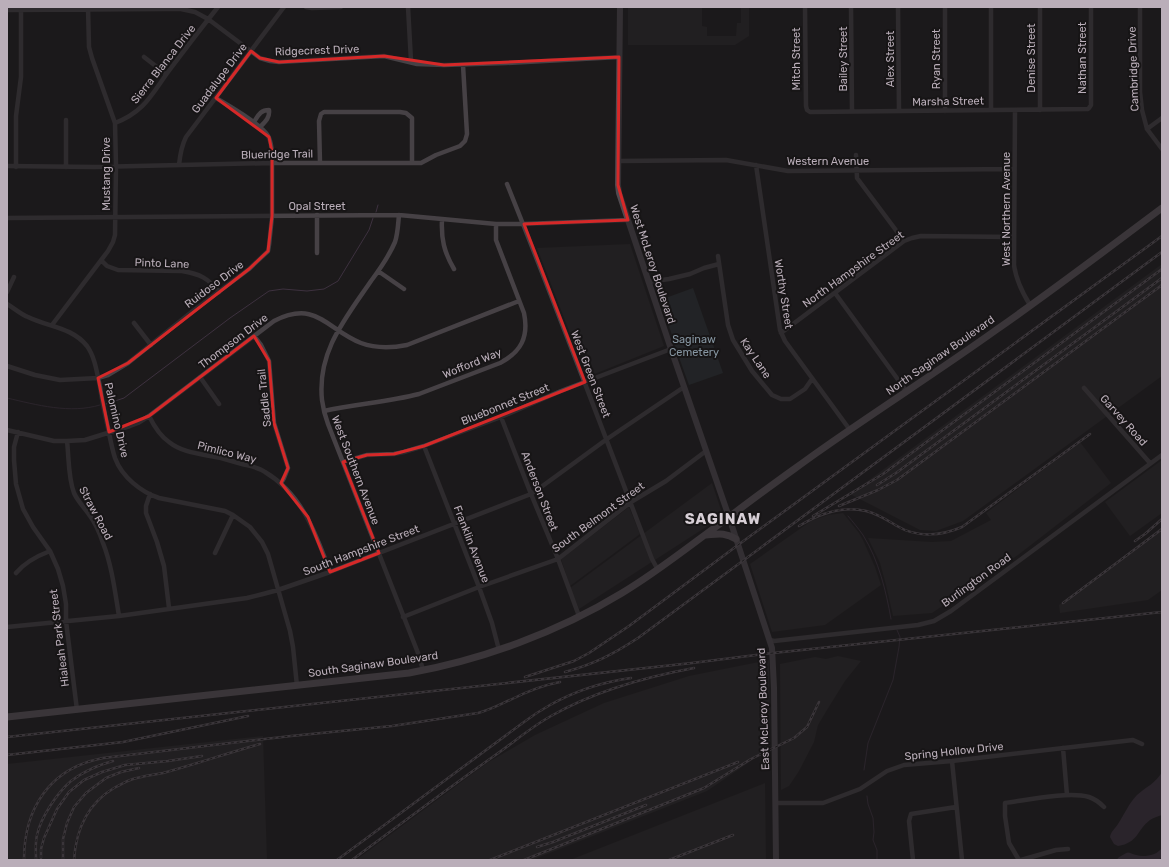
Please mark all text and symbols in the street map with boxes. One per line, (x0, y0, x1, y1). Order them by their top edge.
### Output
street label: Nathan Street (1076, 21, 1089, 94)
street label: Sierra Blanca Drive (128, 22, 198, 106)
street label: Denise Street (1025, 23, 1038, 93)
street label: Bailey Street (837, 26, 850, 91)
street label: Cambridge Drive (1126, 26, 1141, 112)
street label: Mitch Street (790, 27, 803, 90)
street label: Ryan Street (930, 28, 943, 89)
street label: Alex Street (884, 30, 897, 87)
street label: Guadalupe Drive (189, 41, 250, 116)
street label: Ridgecrest Drive (275, 43, 359, 58)
street label: Marsha Street (912, 94, 985, 109)
street label: Mustang Drive (100, 137, 113, 211)
street label: Blueridge Trail (241, 147, 313, 162)
street label: West Northern Avenue (1000, 152, 1013, 266)
street label: Western Avenue (787, 155, 869, 168)
street label: Opal Street (288, 200, 346, 213)
street label: West McLeroy Boulevard (627, 203, 678, 325)
street label: North Hampshire Street (800, 228, 907, 310)
street label: Pinto Lane (134, 256, 190, 271)
street label: Ruidoso Drive (182, 258, 246, 311)
street label: Worthy Street (772, 258, 796, 330)
street label: Thompson Drive (196, 311, 270, 372)
street label: North Saginaw Boulevard (884, 313, 997, 398)
street label: West Green Street (568, 329, 613, 420)
park label: Saginaw Cemetery (669, 333, 719, 359)
street label: Kay Lane (737, 336, 774, 381)
street label: Wofford Way (441, 346, 504, 381)
street label: Saddle Trail (255, 368, 274, 428)
street label: Palomino Drive (102, 381, 131, 459)
street label: Bluebonnet Street (459, 381, 552, 428)
street label: Garvey Road (1097, 392, 1150, 449)
street label: West Southern Avenue (329, 414, 382, 527)
street label: Pimlico Way (196, 439, 258, 466)
street label: Anderson Street (518, 450, 561, 533)
street label: South Belmont Street (550, 479, 648, 555)
street label: Straw Road (76, 484, 115, 542)
street label: Franklin Avenue (451, 504, 492, 585)
district label: SAGINAW (685, 510, 761, 528)
street label: South Hampshire Street (301, 522, 422, 579)
street label: Burlington Road (939, 551, 1014, 610)
street label: Hialeah Park Street (47, 588, 72, 687)
street label: East McLeroy Boulevard (755, 648, 772, 770)
street label: South Saginaw Boulevard (307, 649, 439, 680)
street label: Spring Hollow Drive (904, 740, 1004, 763)

